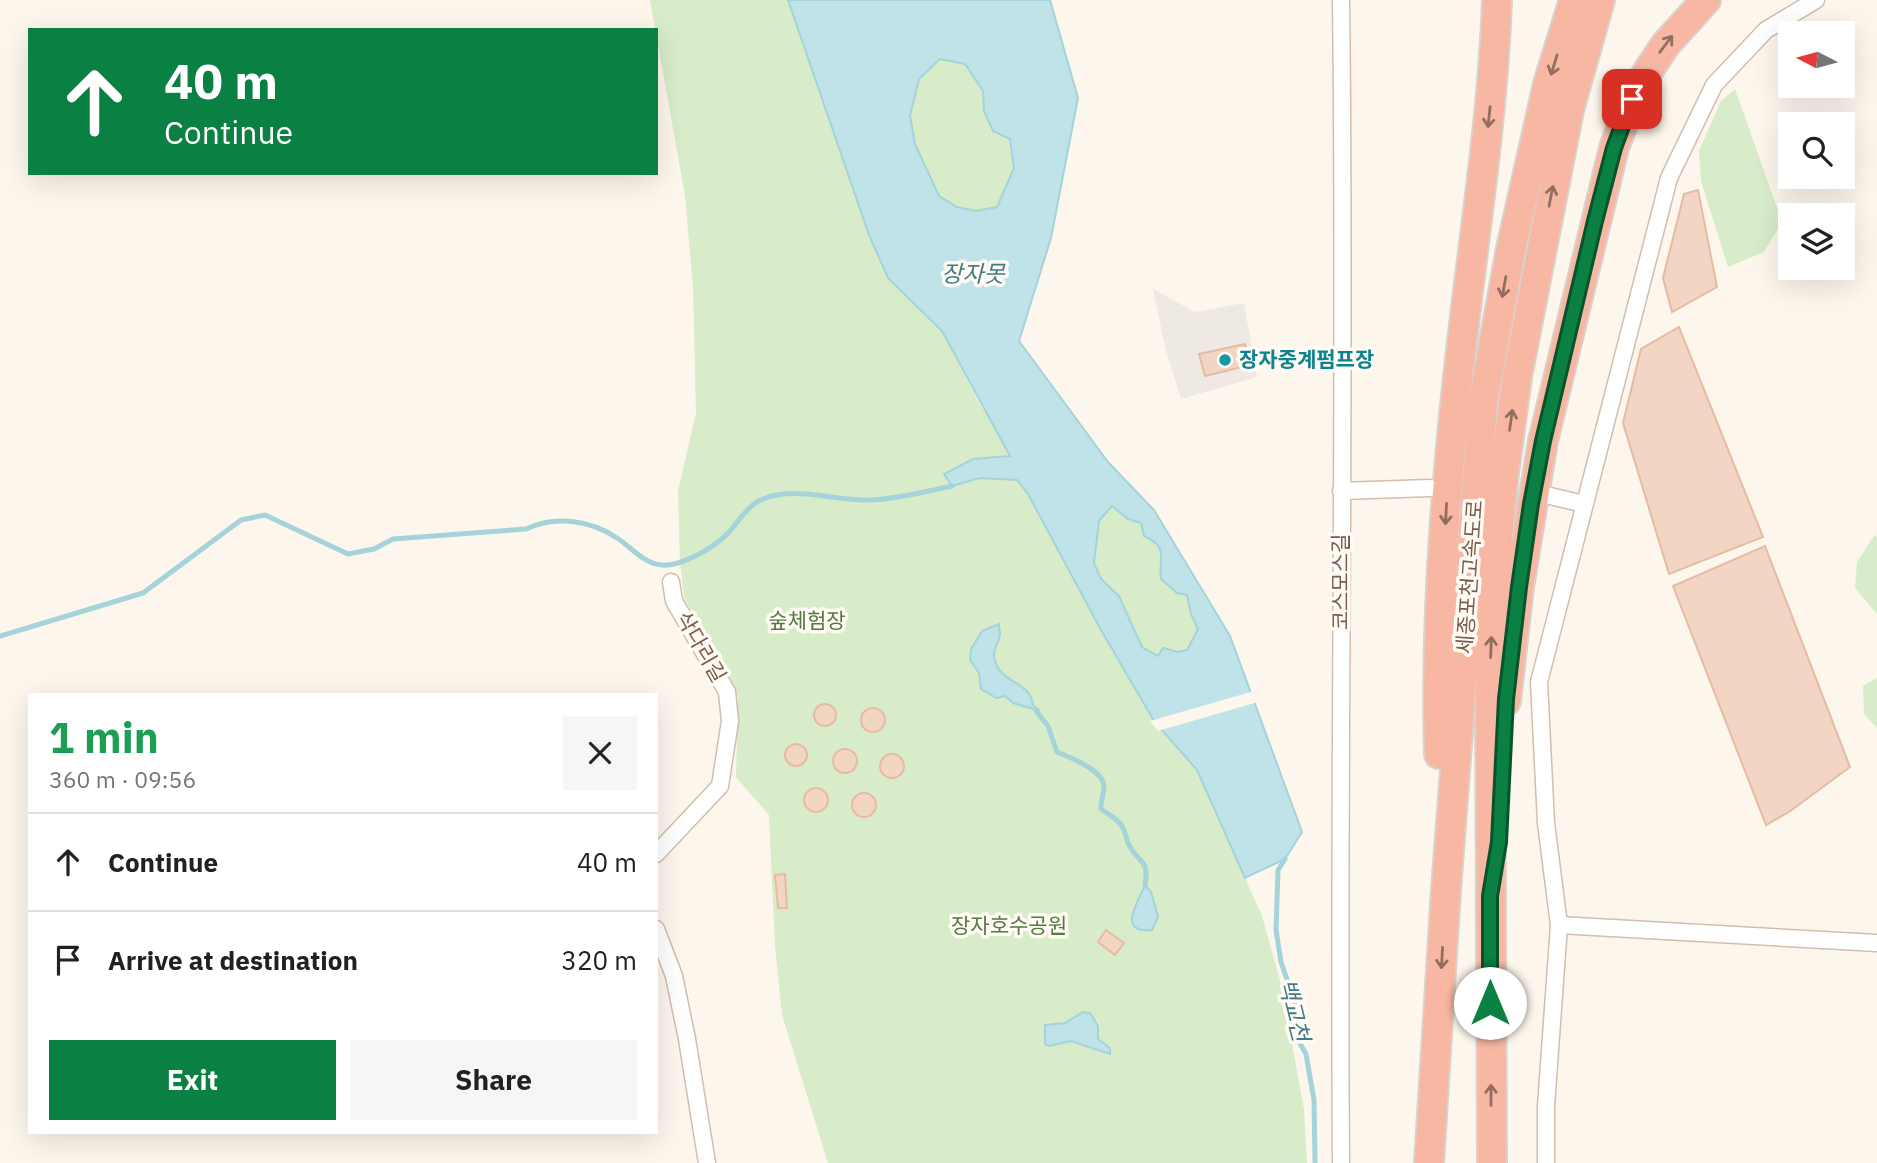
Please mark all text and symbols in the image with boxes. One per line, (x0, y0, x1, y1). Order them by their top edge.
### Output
north arrow (1778, 21, 1855, 98)
map controls (1778, 21, 1855, 280)
one-way arrow (1659, 36, 1674, 54)
text: 40 m (164, 49, 278, 112)
one-way arrow (1547, 54, 1560, 76)
icon: ahead (49, 56, 140, 147)
pin (1602, 69, 1662, 129)
icon: arrive (1613, 80, 1651, 118)
one-way arrow (1483, 105, 1496, 128)
text: Continue (164, 111, 293, 153)
button: search (1778, 112, 1855, 189)
one-way arrow (1545, 186, 1559, 208)
button: layers (1778, 203, 1855, 280)
water label: 장자못 (941, 258, 1007, 288)
one-way arrow (1497, 275, 1510, 298)
place label: 장자중계펌프장 (1239, 345, 1374, 373)
marker: 장자중계펌프장 (1217, 352, 1233, 368)
one-way arrow (1504, 409, 1517, 432)
street label: 세종포천고속도로 (1450, 499, 1488, 655)
one-way arrow (1439, 502, 1452, 524)
street label: 코스모스길 (1326, 534, 1354, 630)
street label: 삭다리길 (670, 606, 733, 687)
park label: 숲체험장 (768, 606, 846, 634)
one-way arrow (1485, 636, 1498, 659)
text: 1 min (49, 710, 159, 765)
button: close (563, 716, 637, 790)
text: 360 m · 09:56 (49, 764, 196, 794)
icon: ahead (49, 843, 87, 881)
text: Continue (108, 845, 218, 879)
text: 40 m (577, 845, 637, 879)
park label: 장자호수공원 (951, 911, 1067, 939)
icon: arrive (49, 941, 87, 979)
text: Arrive at destination (108, 943, 358, 977)
text: 320 m (561, 943, 637, 977)
one-way arrow (1435, 946, 1448, 969)
position arrow (1453, 966, 1527, 1040)
water label: 백교천 (1273, 975, 1318, 1047)
button: Exit (49, 1040, 336, 1120)
button: Share (350, 1040, 637, 1120)
one-way arrow (1484, 1084, 1498, 1107)

